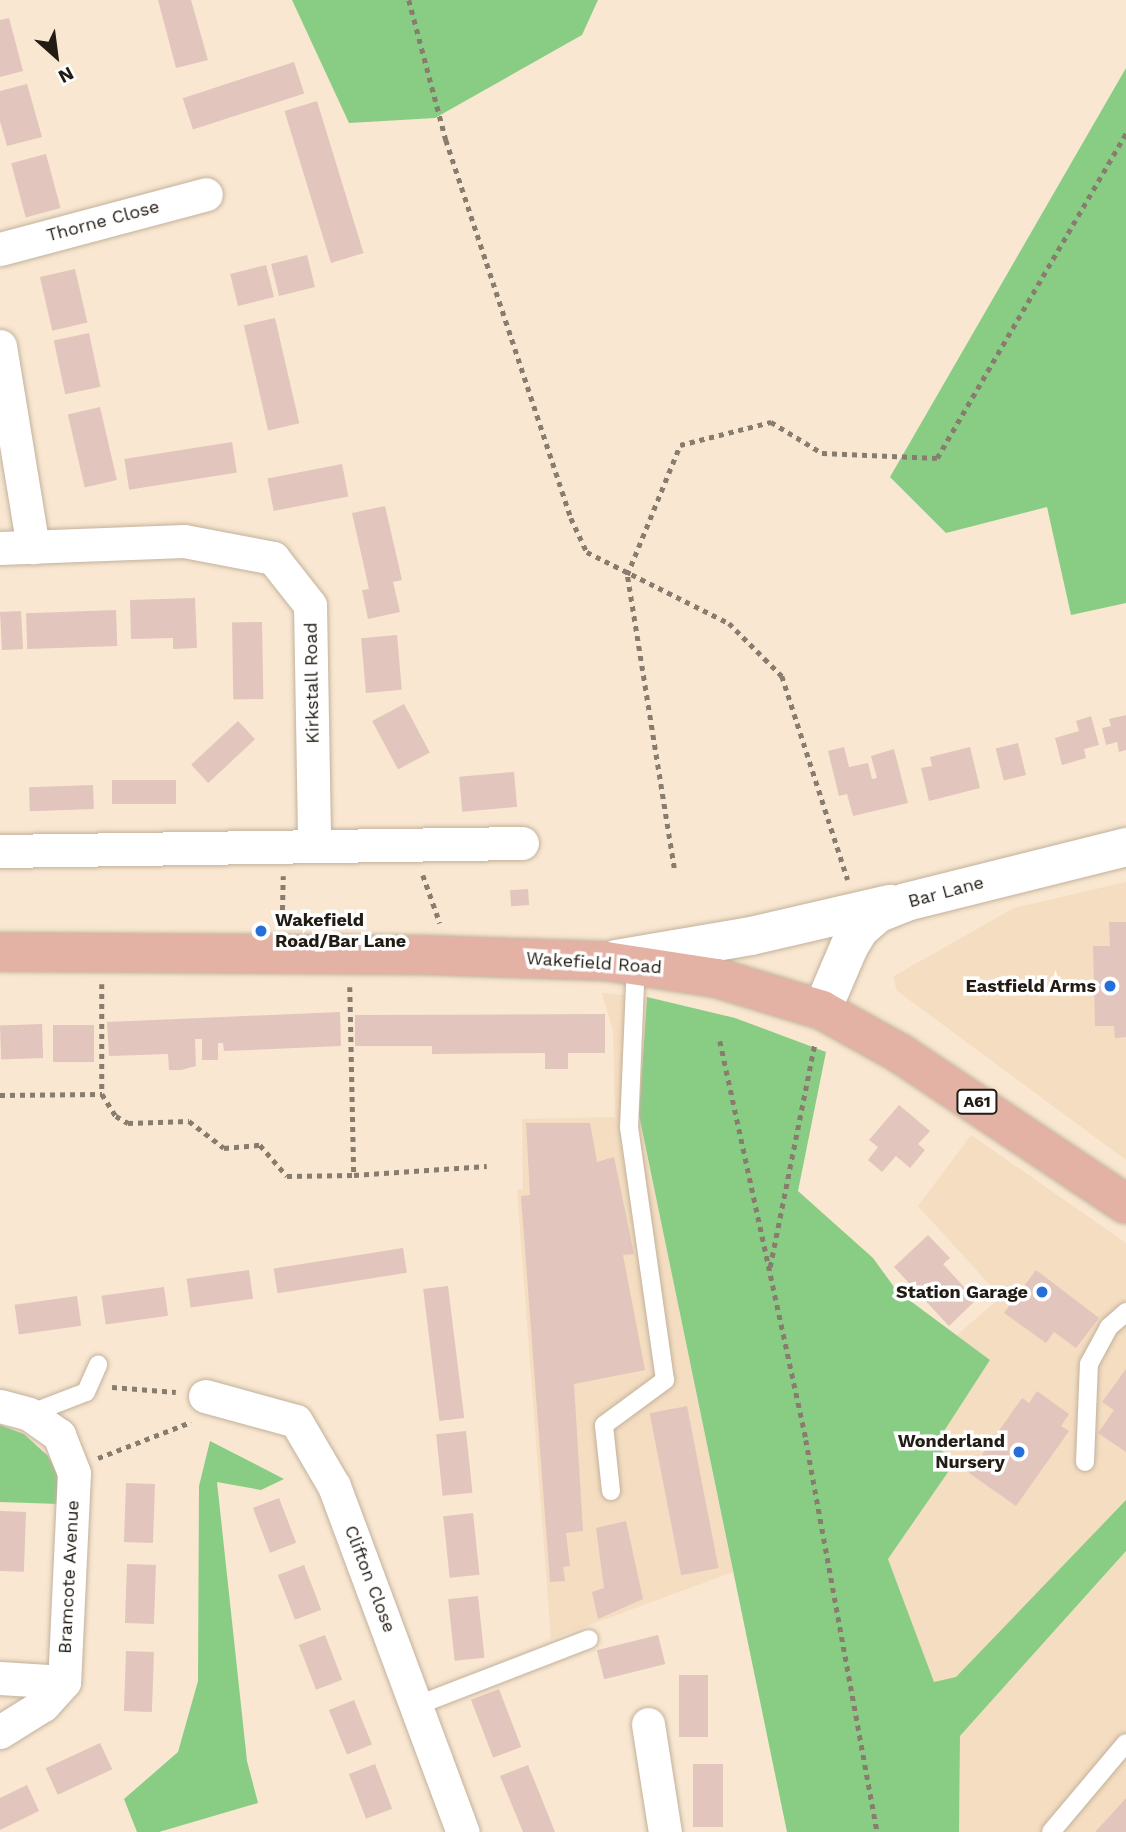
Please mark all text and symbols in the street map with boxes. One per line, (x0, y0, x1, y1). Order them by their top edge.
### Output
north arrow (21, 21, 91, 91)
text: N (54, 62, 78, 88)
street label: Thorne Close (44, 196, 162, 246)
street label: Kirkstall Road (300, 622, 324, 744)
street label: Bar Lane (906, 871, 986, 913)
place label: Wakefield Road/Bar Lane (275, 910, 407, 953)
marker: Wakefield Road/Bar Lane (253, 923, 269, 939)
street label: Wakefield Road (525, 947, 663, 979)
place label: Eastfield Arms (965, 975, 1096, 997)
marker: Eastfield Arms (1102, 978, 1118, 994)
road number: A61 (956, 1090, 998, 1114)
place label: Station Garage (896, 1281, 1028, 1303)
marker: Station Garage (1034, 1284, 1050, 1300)
place label: Wonderland Nursery (898, 1431, 1005, 1474)
marker: Wonderland Nursery (1011, 1444, 1027, 1460)
street label: Bramcote Avenue (54, 1499, 84, 1655)
street label: Clifton Close (340, 1522, 400, 1636)

